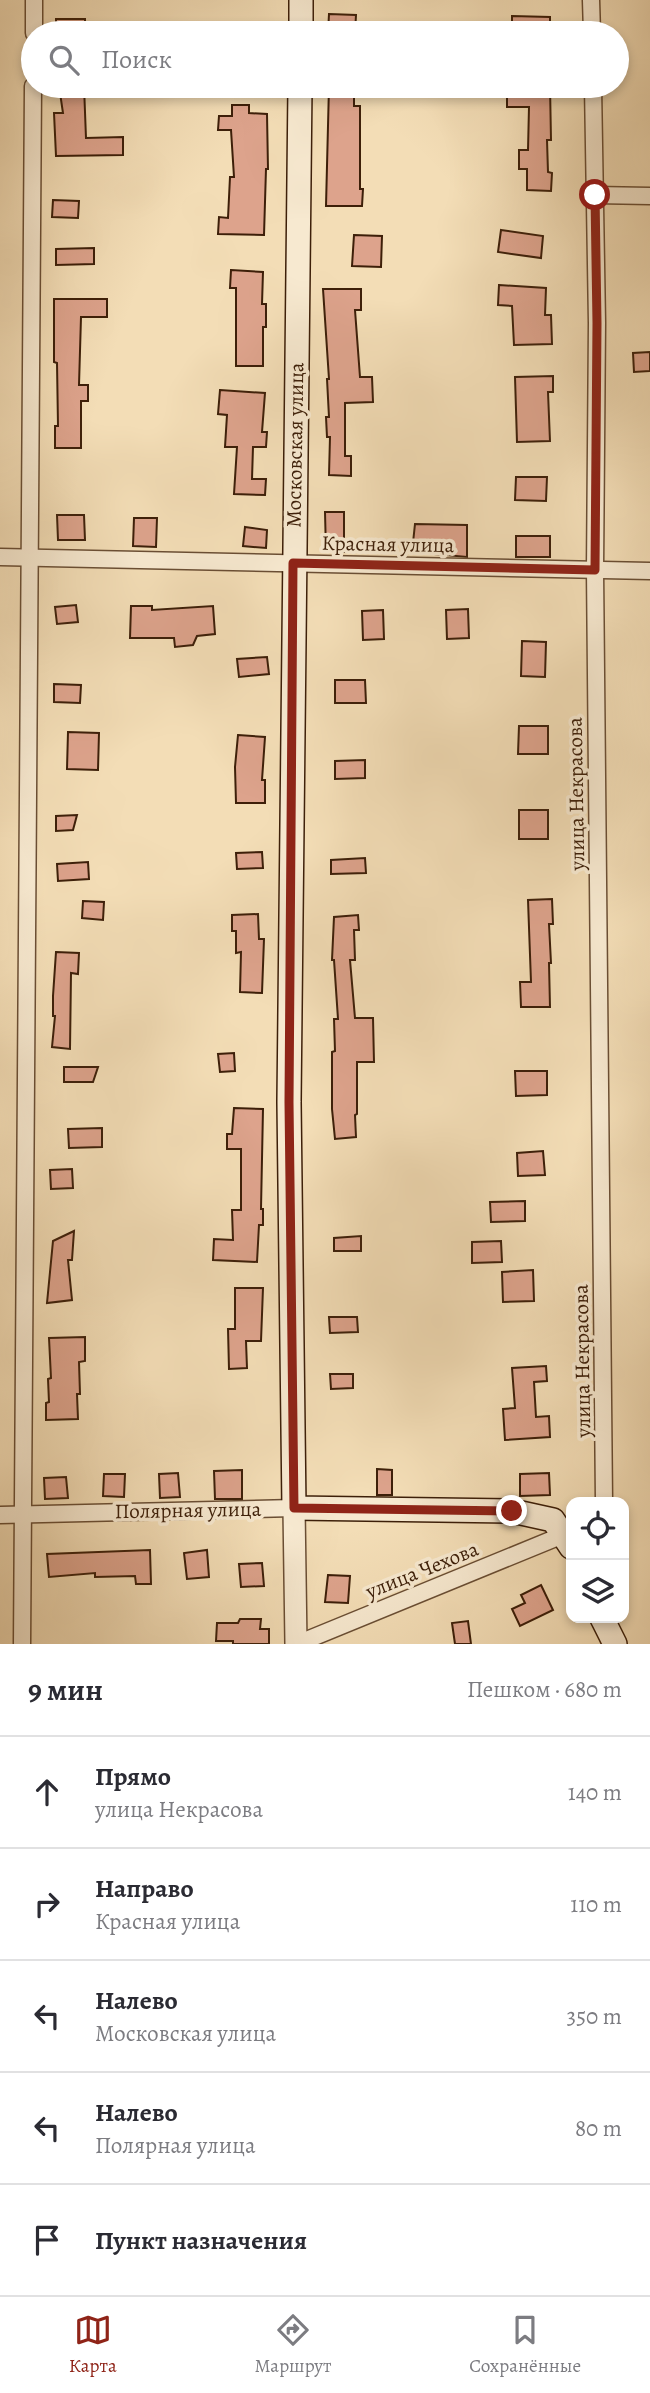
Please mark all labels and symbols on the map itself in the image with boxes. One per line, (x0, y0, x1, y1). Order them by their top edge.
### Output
route start (579, 179, 610, 210)
street label: Московская улица (280, 362, 310, 528)
street label: Красная улица (321, 529, 455, 559)
street label: улица Некрасова (561, 717, 591, 872)
street label: улица Некрасова (567, 1284, 597, 1439)
street label: Полярная улица (114, 1495, 262, 1525)
route end (496, 1495, 527, 1526)
street label: улица Чехова (361, 1535, 483, 1606)

